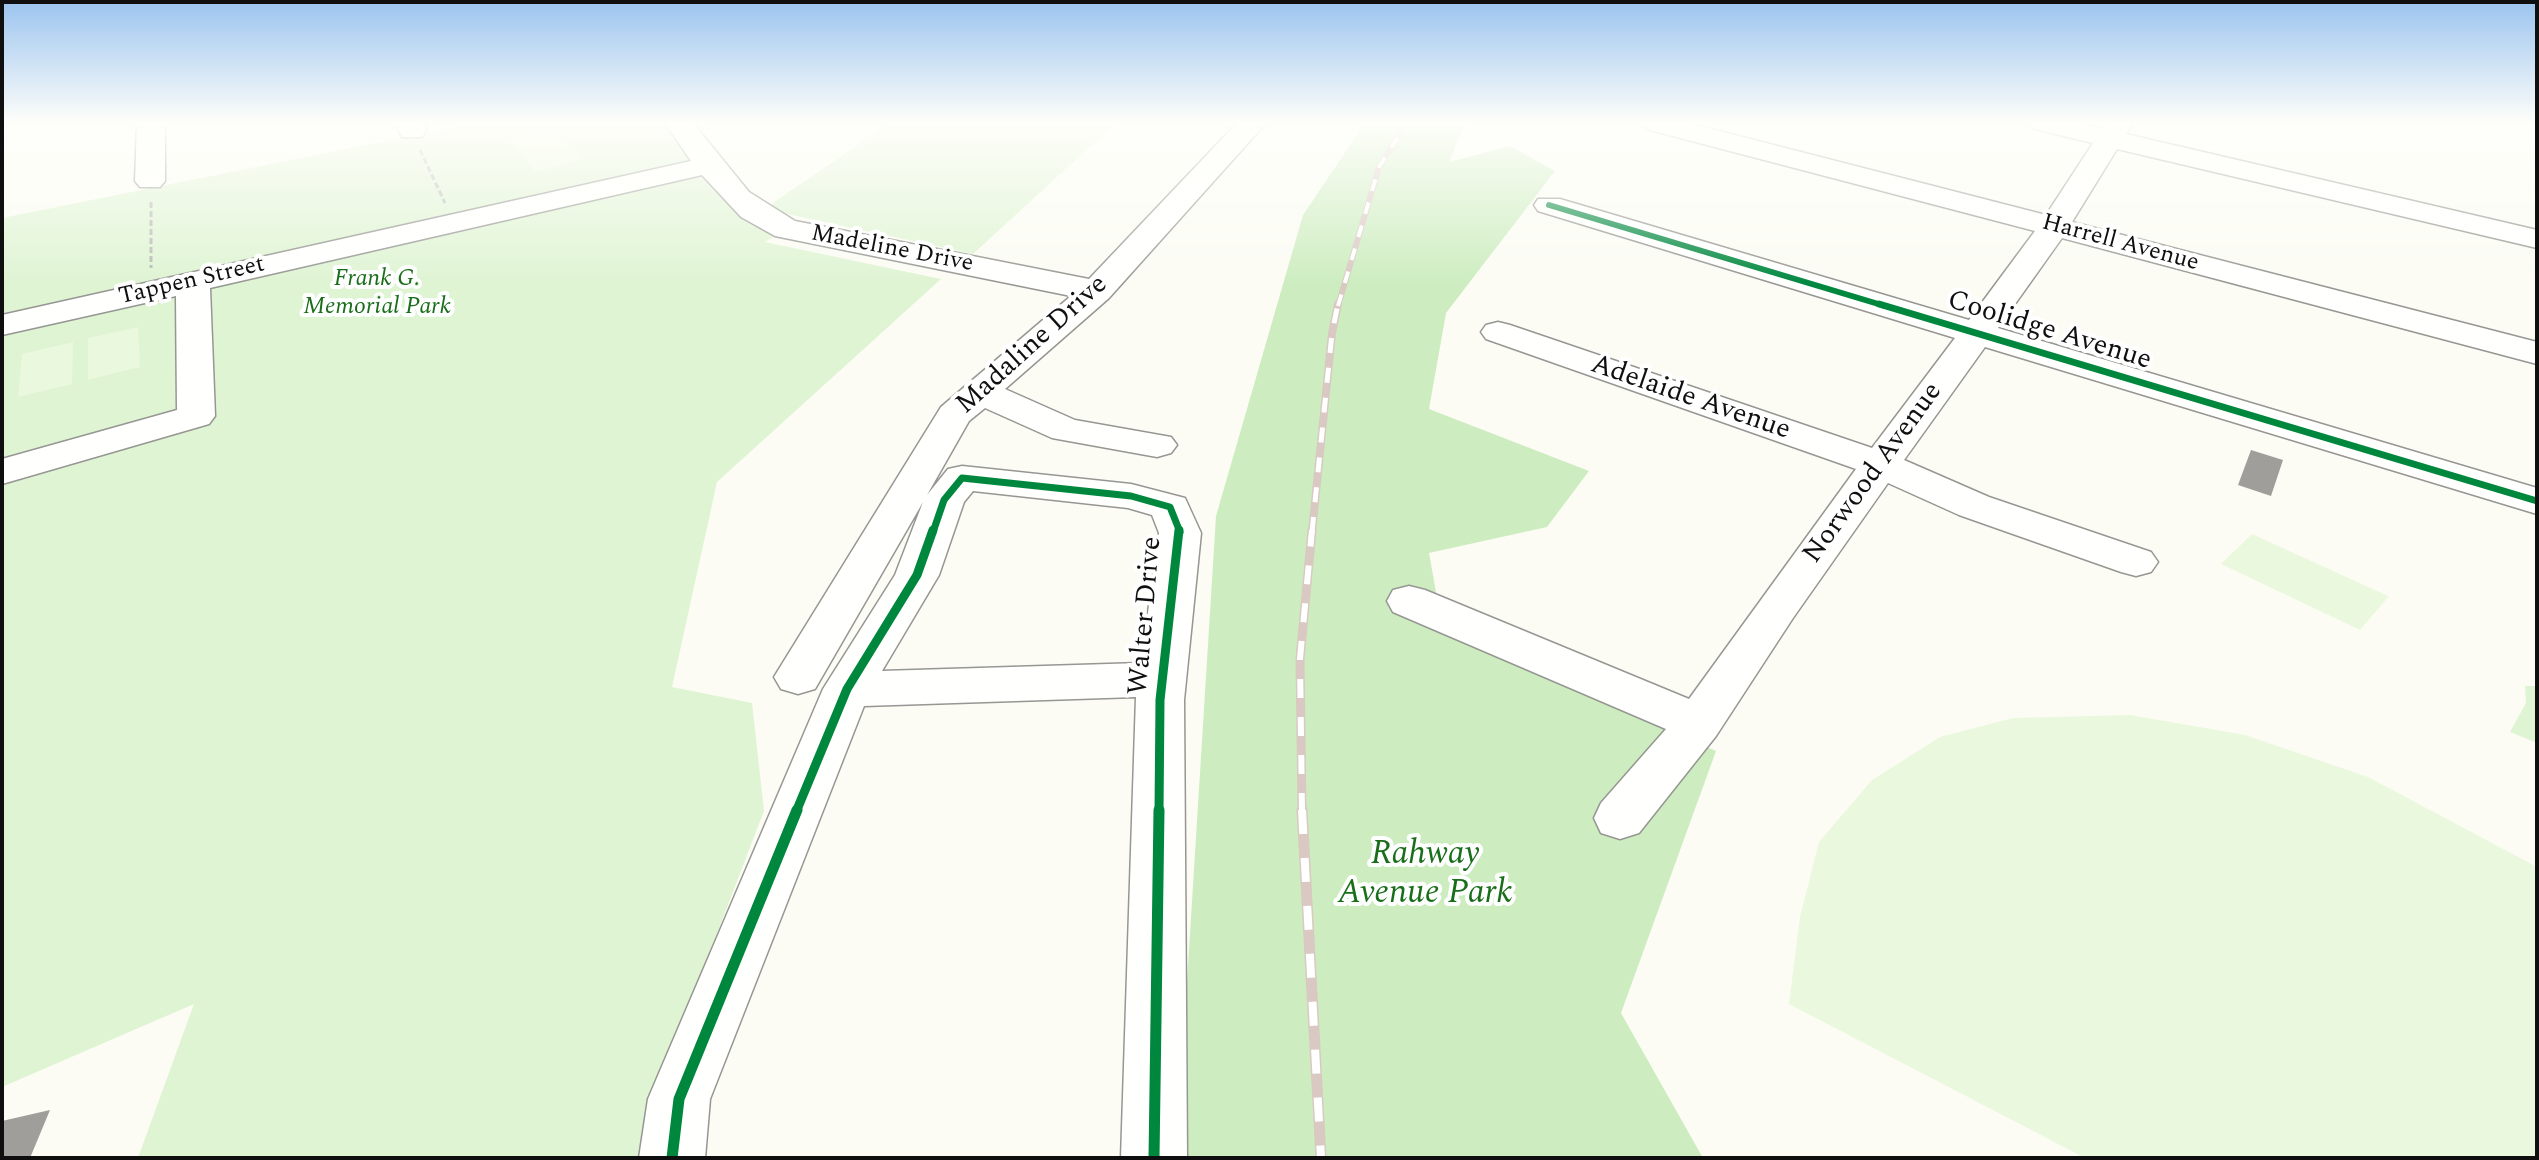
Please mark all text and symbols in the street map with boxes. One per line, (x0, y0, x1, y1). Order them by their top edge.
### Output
street label: Harrell Avenue (2038, 209, 2202, 279)
street label: Madeline Drive (808, 220, 976, 280)
street label: Tappen Street (116, 251, 268, 313)
park label: Frank G. Memorial Park (303, 266, 451, 322)
street label: Madaline Drive (950, 269, 1116, 423)
street label: Coolidge Avenue (1943, 285, 2155, 379)
street label: Adelaide Avenue (1586, 349, 1794, 449)
street label: Norwood Avenue (1797, 377, 1951, 571)
street label: Walter Drive (1123, 535, 1171, 697)
park label: Rahway Avenue Park (1338, 836, 1512, 916)

